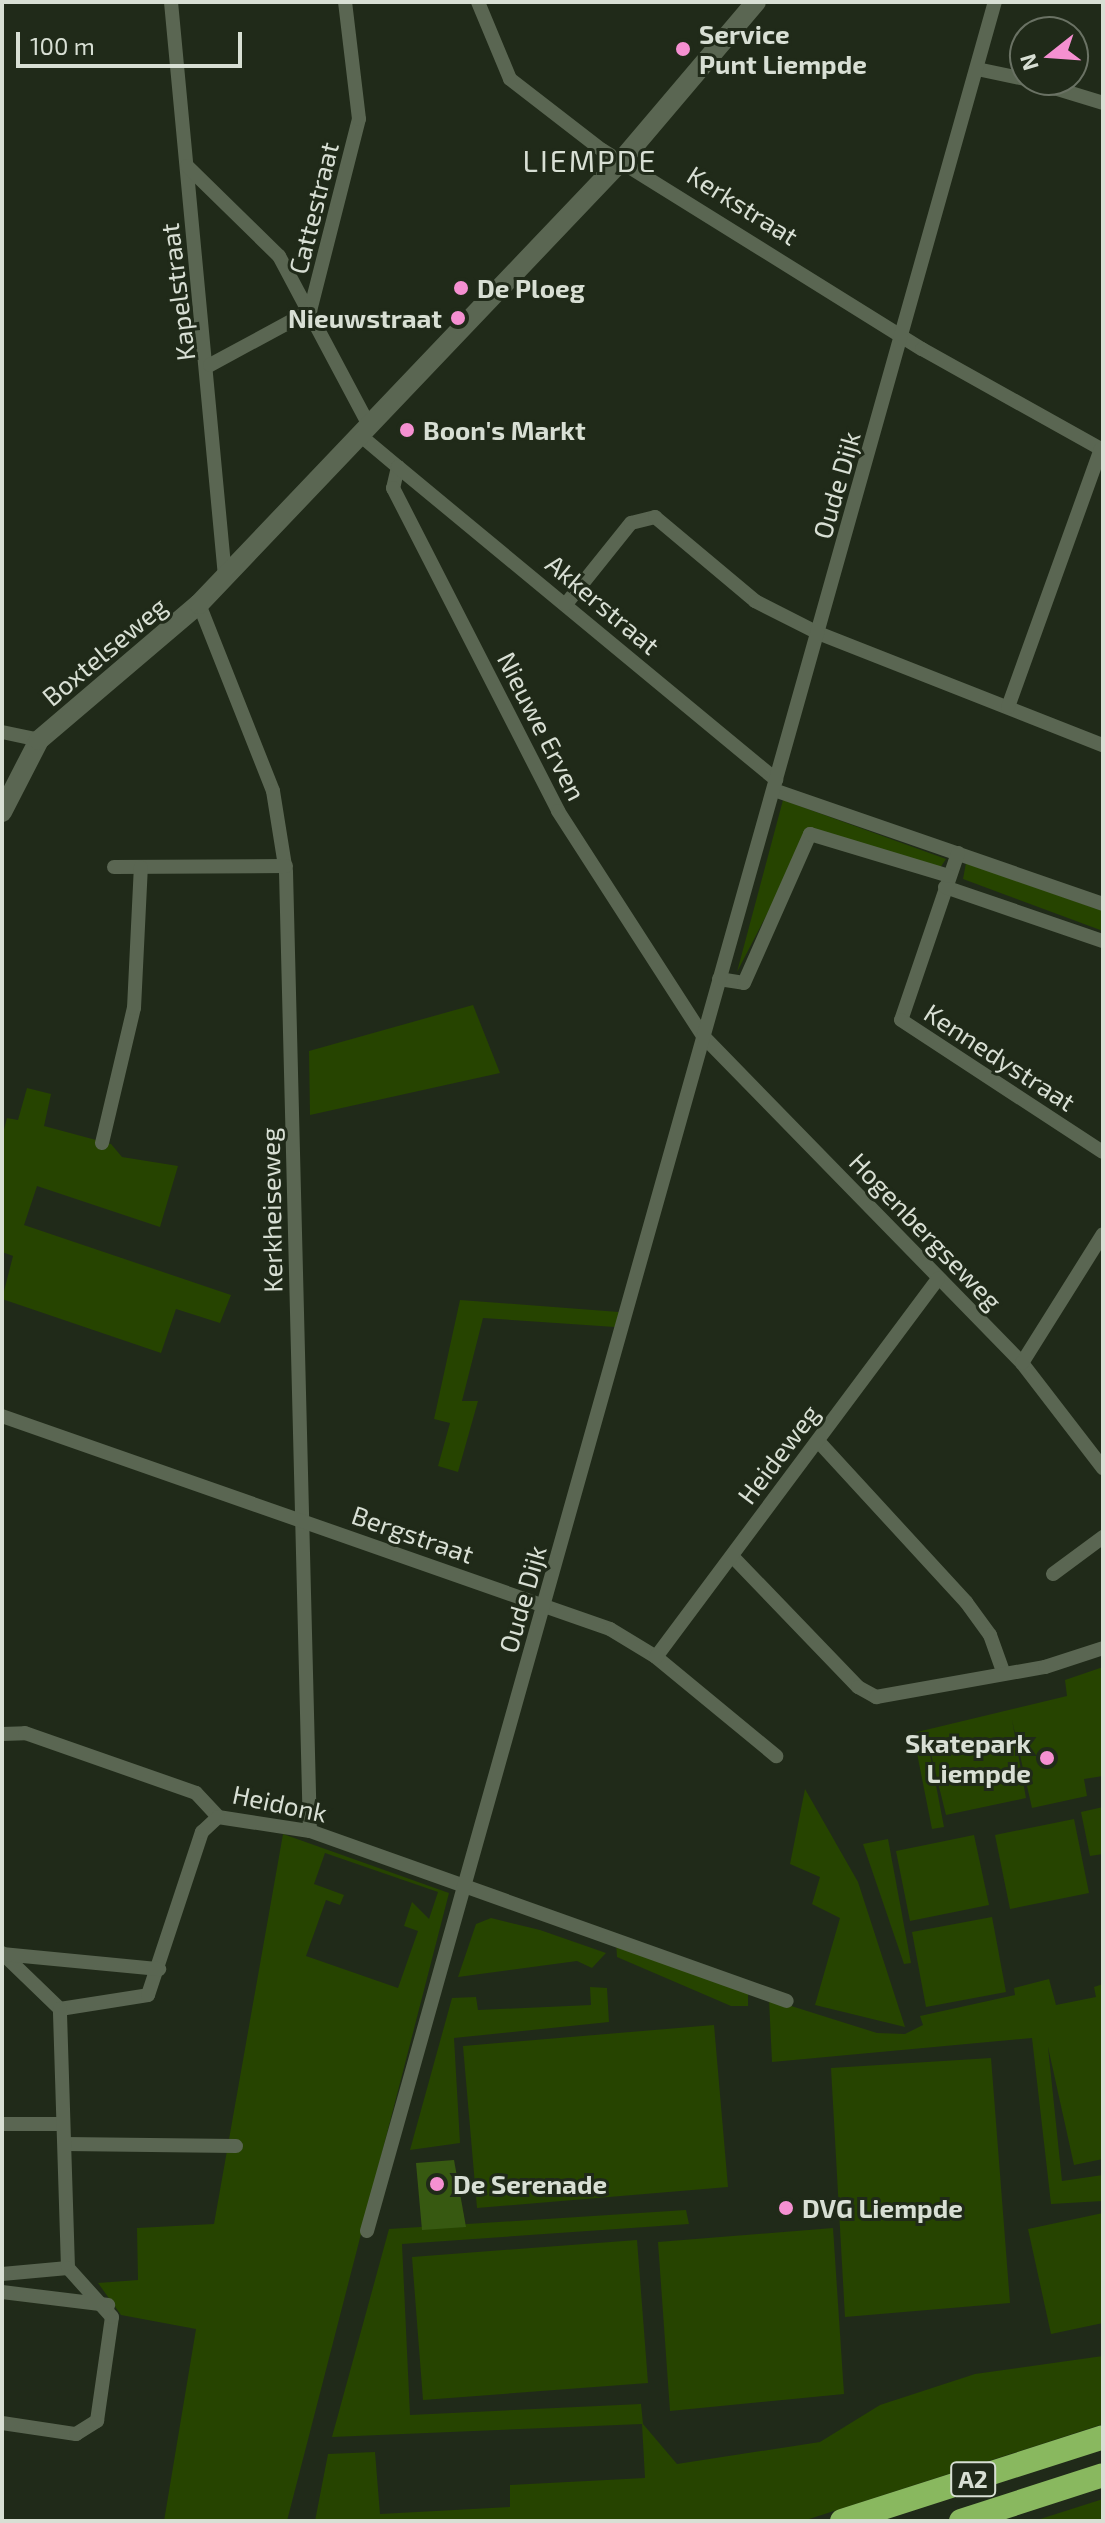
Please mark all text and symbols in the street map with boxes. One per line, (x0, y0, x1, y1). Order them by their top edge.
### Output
scale bar (20, 16, 246, 66)
north arrow (1009, 16, 1089, 96)
place label: Service Punt Liempde (699, 18, 867, 80)
text: 100 m (30, 31, 95, 60)
marker: Service Punt Liempde (674, 40, 692, 58)
text: N (1013, 51, 1043, 74)
street label: Cattestraat (282, 139, 344, 277)
district label: LIEMPDE (523, 142, 657, 178)
street label: Kerkstraat (682, 159, 804, 251)
street label: Kapelstraat (153, 221, 201, 363)
place label: De Ploeg (477, 272, 585, 304)
marker: De Ploeg (452, 279, 470, 297)
place label: Nieuwstraat (288, 302, 442, 334)
marker: Nieuwstraat (449, 309, 467, 327)
place label: Boon's Markt (423, 414, 586, 446)
marker: Boon's Markt (398, 421, 416, 439)
street label: Oude Dijk (806, 428, 866, 542)
street label: Akkerstraat (540, 547, 666, 661)
street label: Boxtelseweg (35, 590, 173, 712)
street label: Nieuwe Erven (491, 647, 593, 805)
street label: Kennedystraat (919, 997, 1081, 1117)
street label: Kerkheiseweg (254, 1127, 288, 1293)
street label: Hogenbergseweg (843, 1146, 1009, 1316)
street label: Heideweg (730, 1398, 826, 1510)
street label: Bergstraat (348, 1499, 478, 1569)
street label: Oude Dijk (492, 1542, 552, 1656)
place label: Skatepark Liempde (905, 1727, 1031, 1788)
marker: Skatepark Liempde (1038, 1749, 1056, 1767)
street label: Heidonk (230, 1778, 330, 1828)
place label: De Serenade (453, 2168, 607, 2200)
marker: De Serenade (428, 2175, 446, 2193)
place label: DVG Liempde (802, 2192, 963, 2224)
marker: DVG Liempde (777, 2199, 795, 2217)
road number: A2 (949, 2459, 997, 2499)

